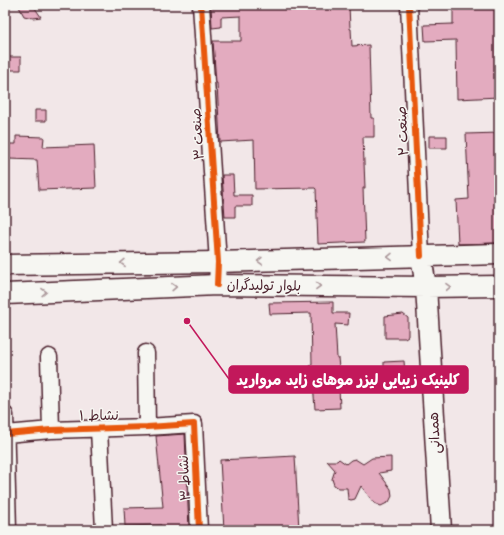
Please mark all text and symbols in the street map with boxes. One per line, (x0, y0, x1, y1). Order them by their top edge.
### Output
street label: صنعت ۲ (393, 106, 413, 156)
street label: صنعت ۳ (187, 107, 209, 161)
one-way arrow (387, 253, 393, 261)
one-way arrow (257, 256, 263, 265)
one-way arrow (120, 259, 126, 267)
street label: بلوار تولیدگران (227, 276, 301, 296)
one-way arrow (315, 282, 321, 291)
one-way arrow (171, 283, 177, 292)
one-way arrow (445, 283, 451, 291)
one-way arrow (41, 288, 47, 297)
callout: کلینیک زیبایی لیزر موهای زاید مروارید (229, 366, 468, 393)
text: کلینیک زیبایی لیزر موهای زاید مروارید (236, 371, 460, 391)
street label: نشاط ۱ (79, 407, 119, 425)
street label: همدانی (425, 412, 445, 454)
street label: نشاط ۳ (175, 455, 195, 501)

